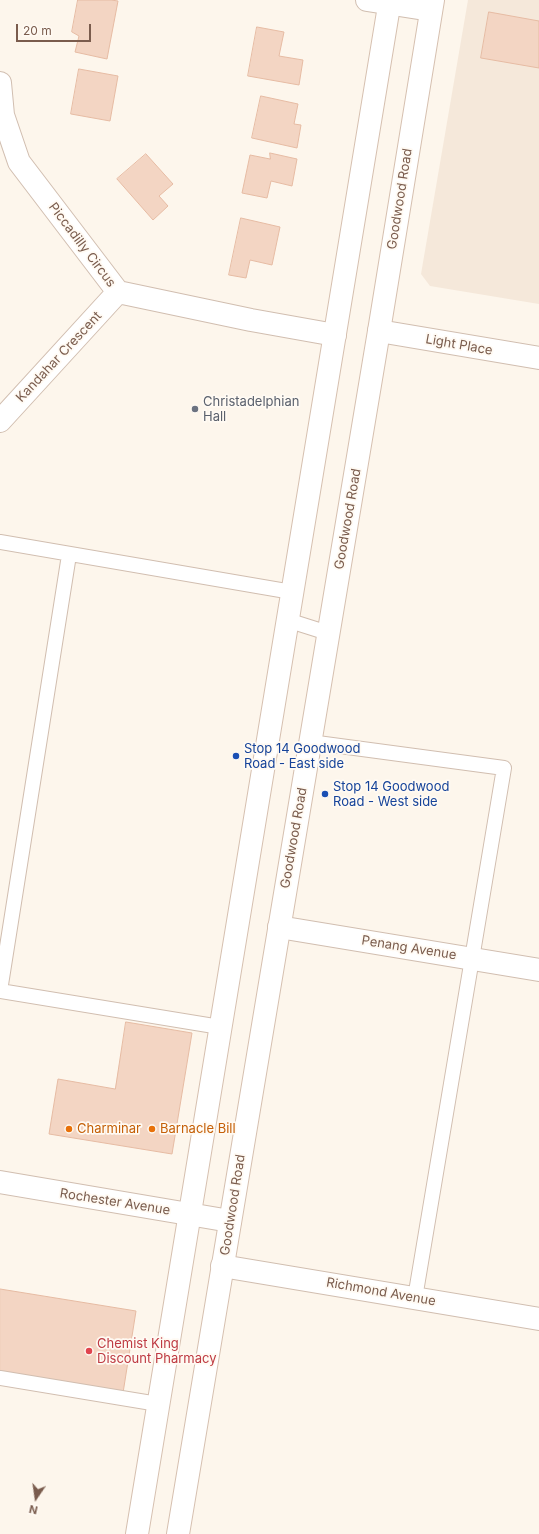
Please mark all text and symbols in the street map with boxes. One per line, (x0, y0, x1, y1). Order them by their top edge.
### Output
scale bar (18, 16, 93, 42)
text: 20 m (23, 23, 52, 38)
street label: Goodwood Road (384, 147, 416, 251)
street label: Piccadilly Circus (45, 200, 119, 290)
street label: Kandahar Crescent (13, 309, 105, 405)
street label: Light Place (424, 331, 494, 359)
place label: Christadelphian Hall (203, 394, 299, 425)
marker: Christadelphian Hall (190, 404, 200, 414)
street label: Goodwood Road (331, 467, 365, 571)
place label: Stop 14 Goodwood Road - East side (244, 741, 360, 772)
marker: Stop 14 Goodwood Road - East side (231, 751, 241, 761)
place label: Stop 14 Goodwood Road - West side (333, 779, 449, 810)
street label: Goodwood Road (277, 786, 311, 890)
marker: Stop 14 Goodwood Road - West side (320, 789, 330, 799)
street label: Penang Avenue (360, 933, 458, 963)
place label: Charminar (77, 1121, 141, 1137)
place label: Barnacle Bill (160, 1121, 236, 1137)
marker: Charminar (64, 1124, 74, 1134)
marker: Barnacle Bill (147, 1124, 157, 1134)
street label: Goodwood Road (217, 1153, 249, 1257)
street label: Rochester Avenue (59, 1186, 171, 1218)
street label: Richmond Avenue (325, 1275, 437, 1309)
place label: Chemist King Discount Pharmacy (97, 1336, 216, 1367)
marker: Chemist King Discount Pharmacy (84, 1346, 94, 1356)
north arrow (16, 1478, 56, 1518)
text: N (28, 1502, 39, 1517)

